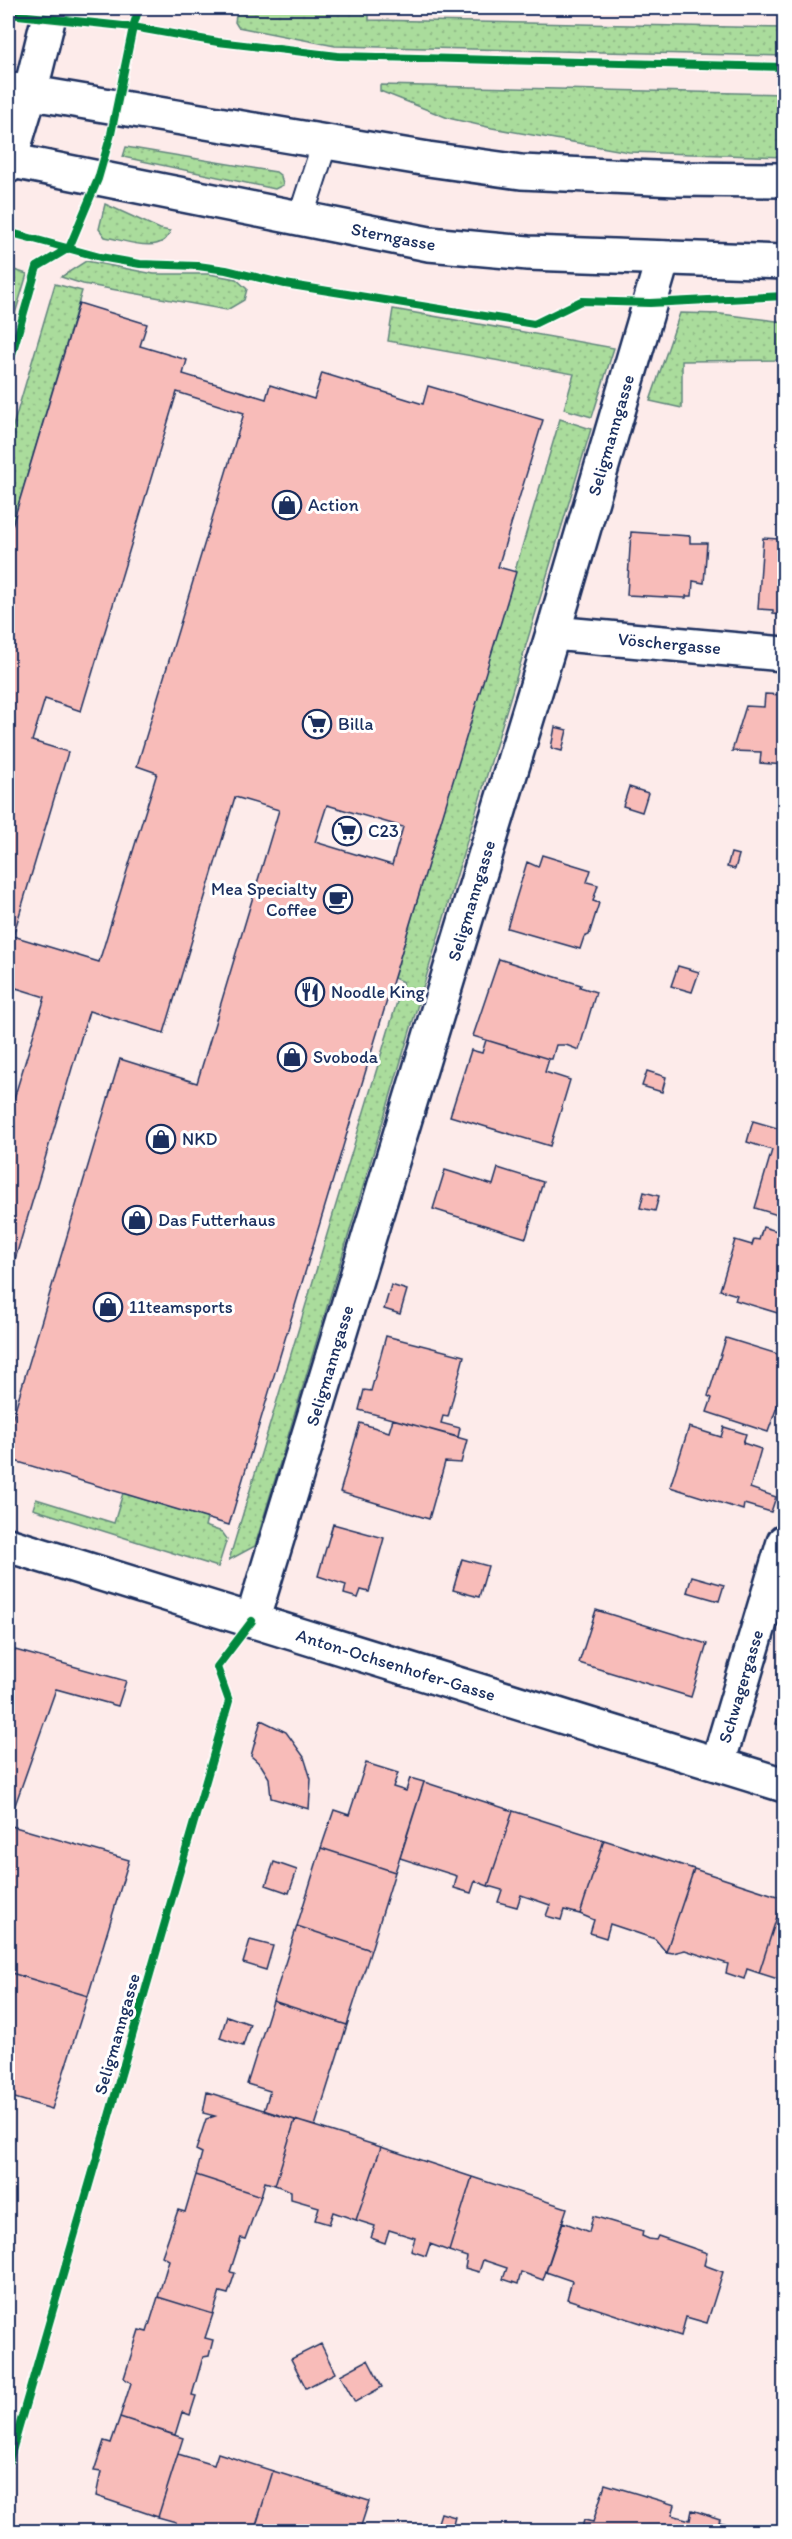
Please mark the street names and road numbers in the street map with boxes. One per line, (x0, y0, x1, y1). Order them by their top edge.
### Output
street label: Sterngasse (349, 218, 436, 256)
street label: Seligmanngasse (583, 372, 639, 498)
street label: Vöschergasse (617, 628, 722, 659)
street label: Seligmanngasse (443, 838, 500, 964)
street label: Seligmanngasse (301, 1303, 359, 1429)
street label: Anton-Ochsenhofer-Gasse (294, 1624, 498, 1706)
street label: Schwagergasse (714, 1627, 768, 1746)
street label: Seligmanngasse (89, 1971, 145, 2097)

